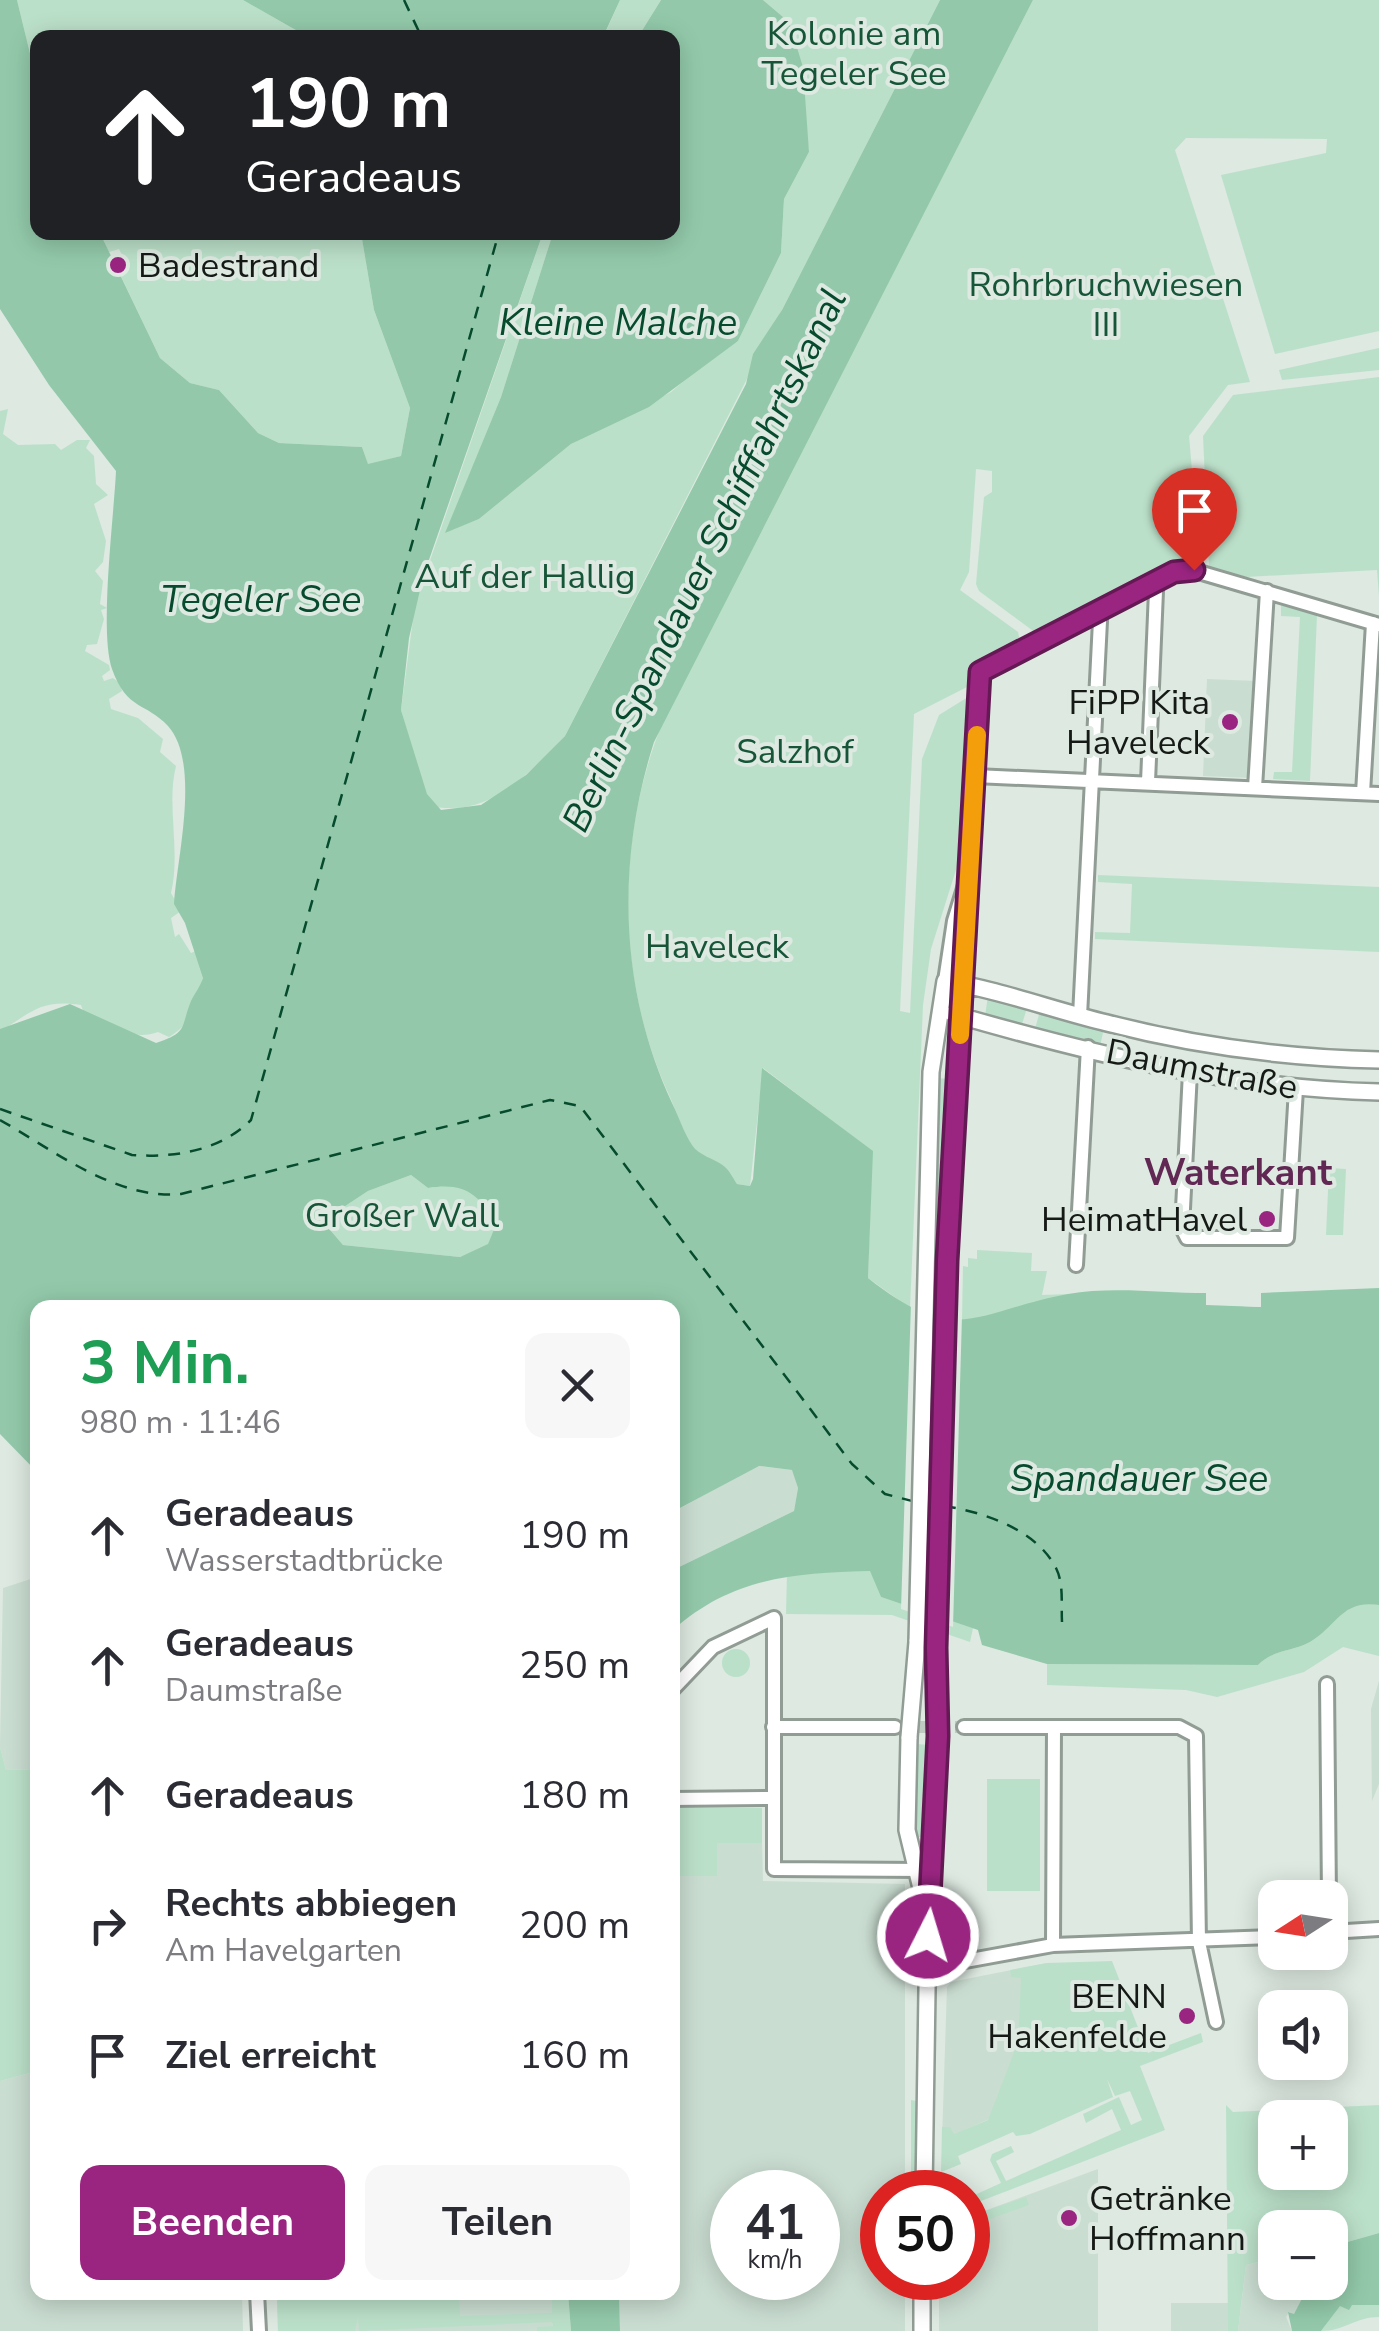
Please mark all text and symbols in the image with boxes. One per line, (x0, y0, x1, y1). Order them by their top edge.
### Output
park label: Kolonie am Tegeler See (761, 10, 947, 97)
text: 190 m (245, 56, 451, 152)
icon: ahead (80, 70, 210, 200)
text: Geradeaus (245, 147, 462, 208)
place label: Badestrand (138, 242, 319, 289)
marker: Badestrand (107, 254, 129, 276)
park label: Rohrbruchwiesen III (969, 261, 1243, 348)
water label: Berlin-Spandauer Schifffahrtskanal (550, 280, 859, 840)
water label: Kleine Malche (499, 297, 737, 348)
pin (1152, 468, 1237, 571)
icon: arrive (1167, 483, 1222, 538)
park label: Auf der Hallig (415, 553, 635, 600)
water label: Tegeler See (160, 574, 362, 625)
place label: FiPP Kita Haveleck (1066, 679, 1210, 766)
marker: FiPP Kita Haveleck (1219, 711, 1241, 733)
park label: Salzhof (736, 728, 855, 775)
park label: Haveleck (645, 923, 789, 970)
street label: Daumstraße (1102, 1028, 1302, 1111)
district label: Waterkant (1144, 1147, 1333, 1198)
park label: Großer Wall (305, 1192, 500, 1239)
place label: HeimatHavel (1041, 1196, 1248, 1243)
marker: HeimatHavel (1256, 1208, 1278, 1230)
text: 3 Min. (80, 1322, 250, 1404)
button: close (525, 1333, 630, 1438)
text: 980 m · 11:46 (80, 1401, 281, 1444)
water label: Spandauer See (1010, 1453, 1268, 1504)
text: Geradeaus (165, 1488, 354, 1539)
icon: ahead (80, 1508, 135, 1563)
text: 190 m (519, 1510, 630, 1561)
text: Wasserstadtbrücke (165, 1539, 443, 1582)
text: Geradeaus (165, 1618, 354, 1669)
icon: ahead (80, 1638, 135, 1693)
text: 250 m (519, 1640, 630, 1691)
text: Daumstraße (165, 1669, 342, 1712)
icon: ahead (80, 1768, 135, 1823)
text: Geradeaus (165, 1770, 354, 1821)
text: 180 m (519, 1770, 630, 1821)
text: Rechts abbiegen (165, 1878, 457, 1929)
north arrow (1258, 1880, 1348, 1970)
map controls (1258, 1880, 1348, 2300)
position arrow (876, 1884, 980, 1988)
icon: right (80, 1898, 135, 1953)
text: 200 m (519, 1900, 630, 1951)
text: Am Havelgarten (165, 1929, 402, 1972)
place label: BENN Hakenfelde (987, 1973, 1167, 2060)
button: sound (1258, 1990, 1348, 2080)
marker: BENN Hakenfelde (1176, 2005, 1198, 2027)
icon: arrive (80, 2028, 135, 2083)
text: Ziel erreicht (165, 2030, 376, 2081)
text: 160 m (519, 2030, 630, 2081)
button: + (1258, 2100, 1348, 2190)
button: Beenden (80, 2165, 345, 2280)
button: Teilen (365, 2165, 630, 2280)
speed limit sign: 50 (860, 2170, 990, 2300)
place label: Getränke Hoffmann (1089, 2175, 1246, 2262)
text: 41 (745, 2188, 805, 2257)
marker: Getränke Hoffmann (1058, 2207, 1080, 2229)
button: − (1258, 2210, 1348, 2300)
text: km/h (747, 2243, 803, 2277)

